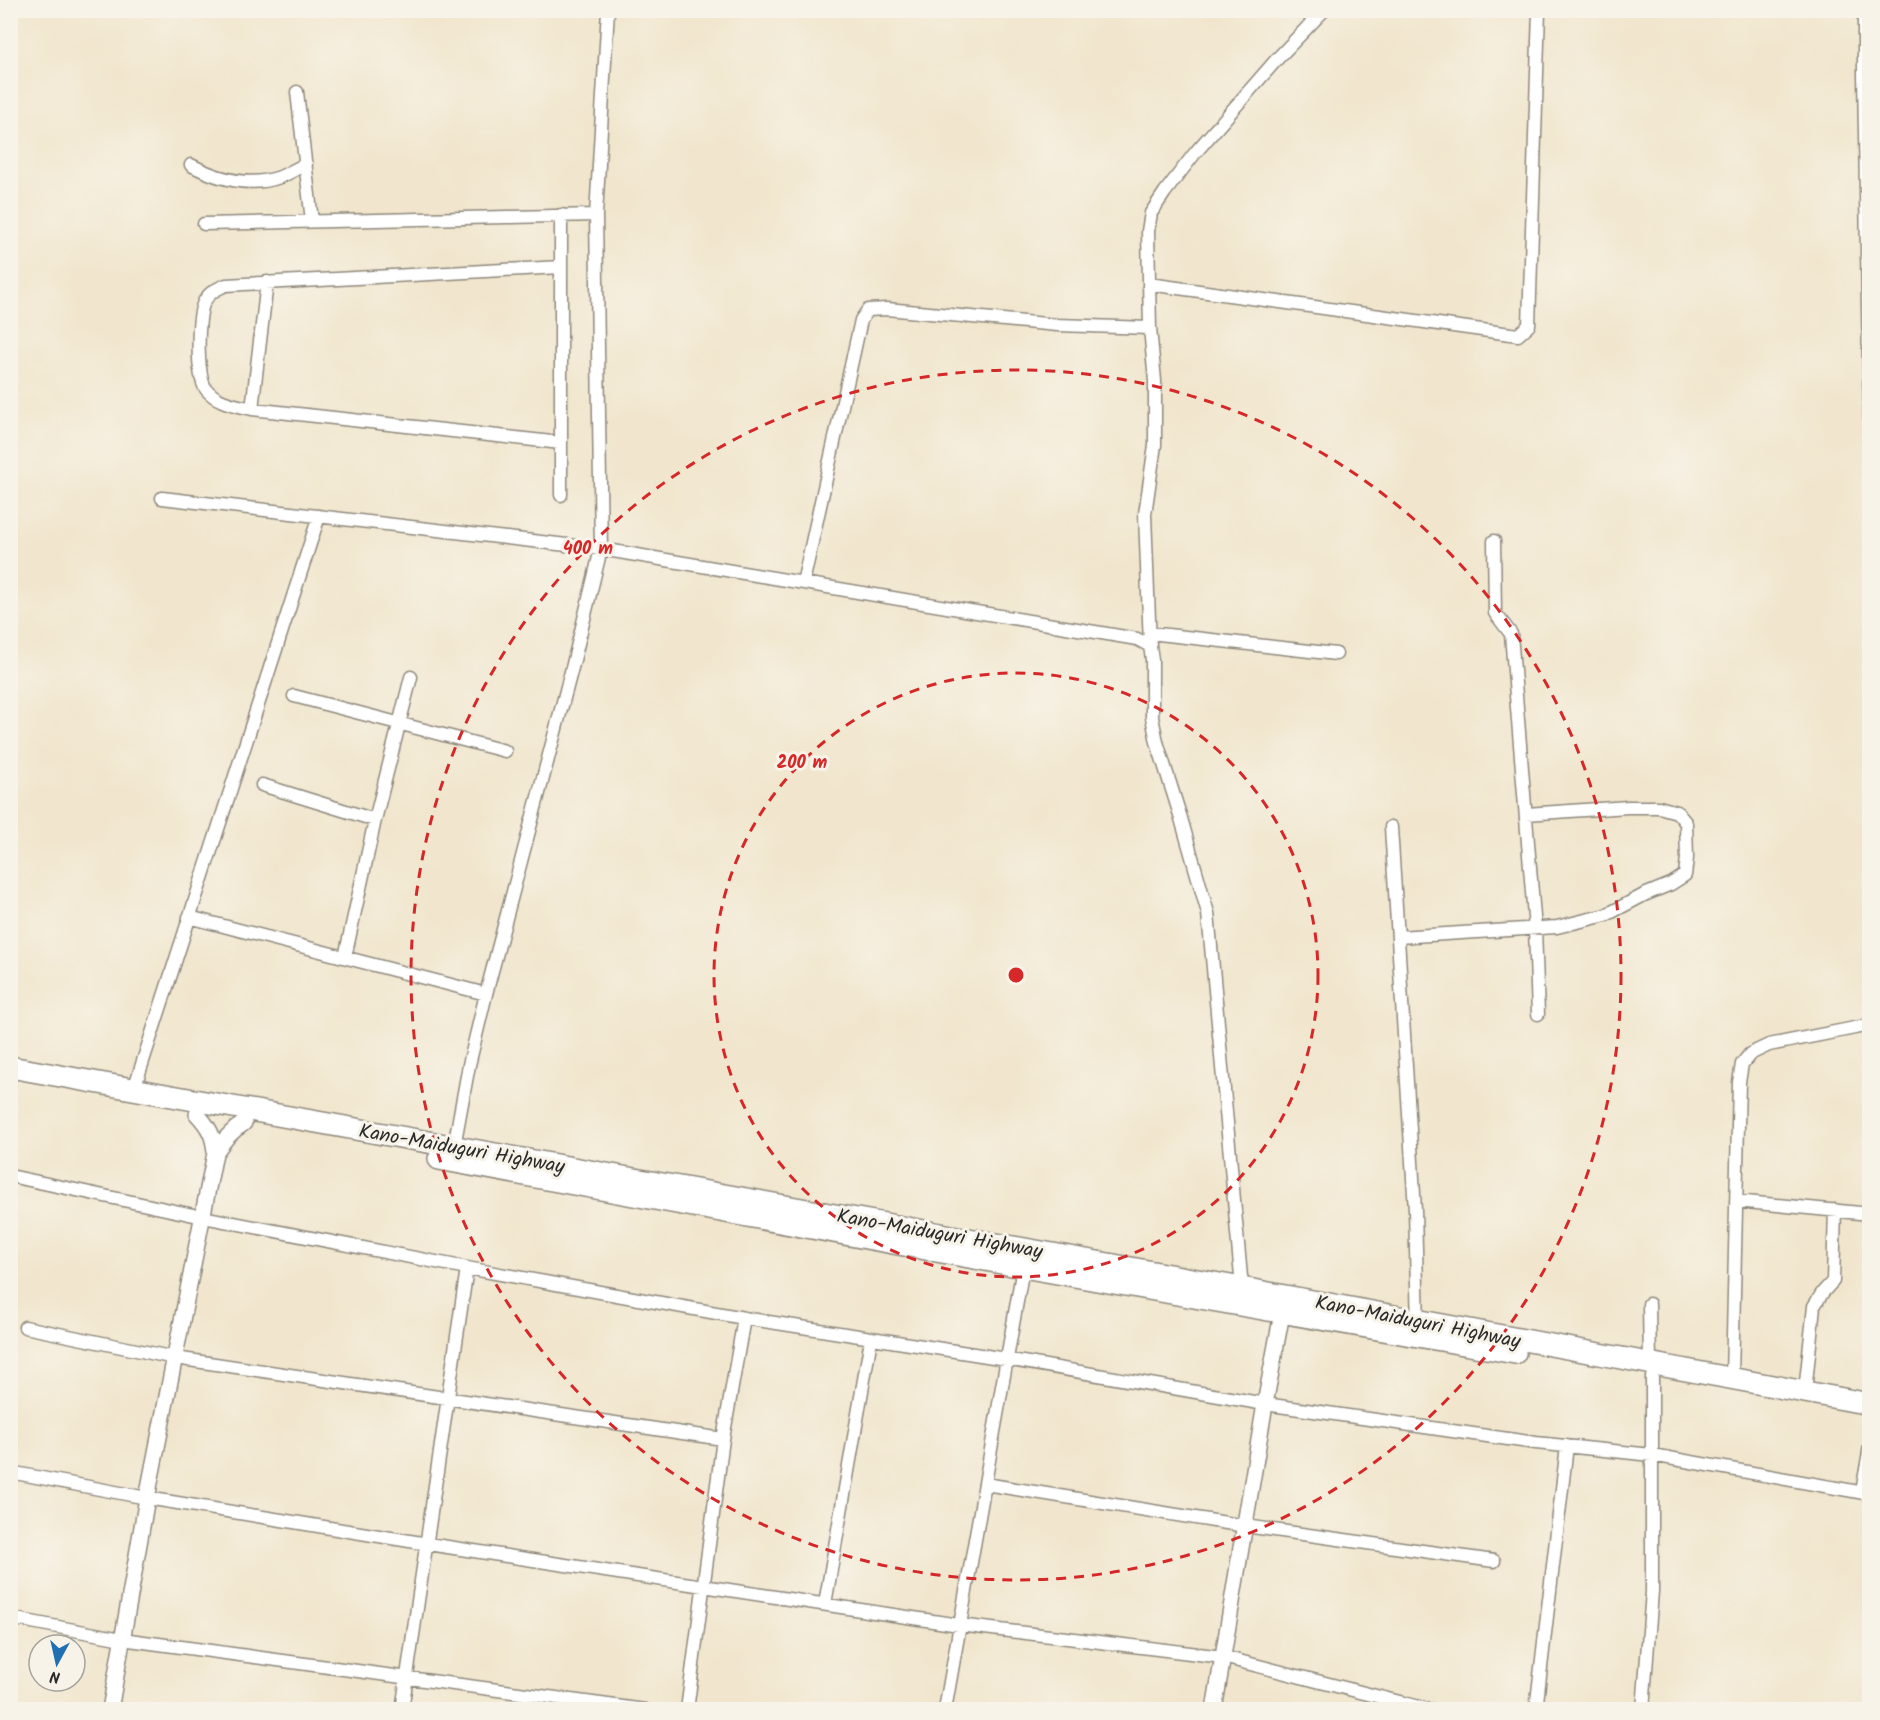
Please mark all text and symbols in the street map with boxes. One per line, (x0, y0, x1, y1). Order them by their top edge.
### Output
text: 400 m (563, 535, 613, 564)
text: 200 m (777, 749, 828, 778)
centre of rings (1006, 965, 1026, 985)
street label: Kano-Maiduguri Highway (356, 1116, 568, 1184)
street label: Kano-Maiduguri Highway (834, 1201, 1046, 1269)
street label: Kano-Maiduguri Highway (1312, 1287, 1524, 1359)
north arrow (27, 1633, 87, 1693)
text: N (48, 1663, 62, 1689)

